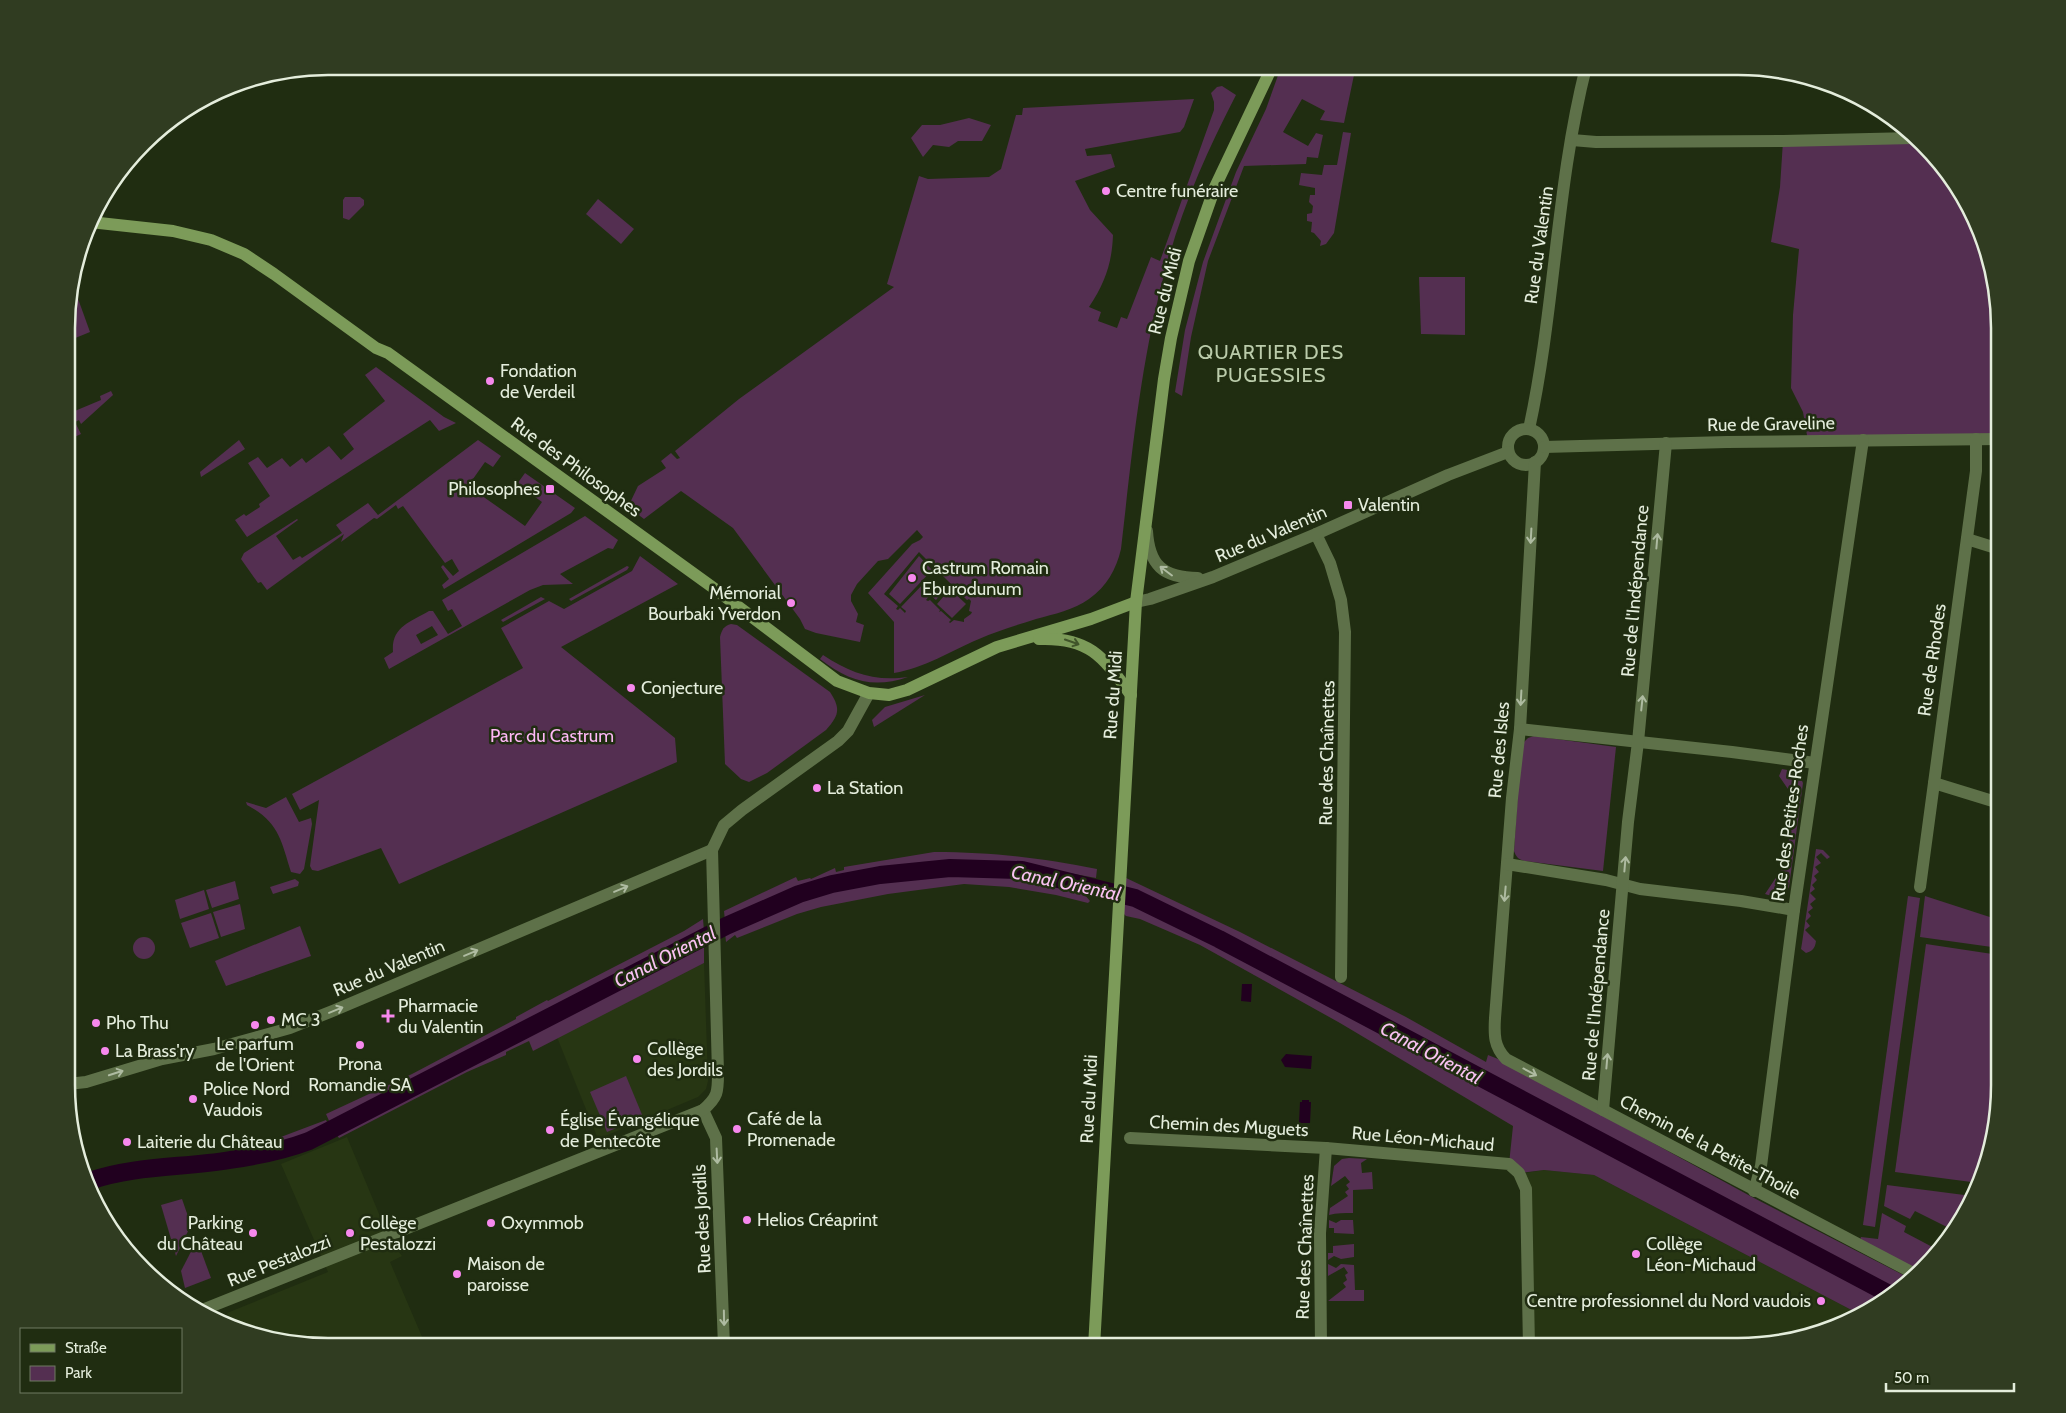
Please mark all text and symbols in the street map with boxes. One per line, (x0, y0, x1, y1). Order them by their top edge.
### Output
place label: Centre funéraire (1116, 180, 1238, 202)
marker: Centre funéraire (1100, 185, 1112, 197)
street label: Rue du Valentin (1520, 185, 1558, 305)
street label: Rue du Midi (1144, 245, 1186, 337)
district label: QUARTIER DES PUGESSIES (1198, 340, 1344, 387)
place label: Fondation de Verdeil (500, 360, 577, 403)
marker: Fondation de Verdeil (484, 375, 496, 387)
street label: Rue des Philosophes (507, 412, 645, 522)
street label: Rue de Graveline (1707, 412, 1835, 436)
place label: Philosophes (448, 478, 540, 500)
marker: Philosophes (544, 483, 556, 495)
place label: Valentin (1358, 494, 1420, 516)
marker: Valentin (1342, 499, 1354, 511)
street label: Rue du Valentin (1212, 501, 1330, 567)
street label: Rue de l'Indépendance (1617, 504, 1653, 678)
one-way arrow (1527, 527, 1536, 543)
one-way arrow (1653, 533, 1662, 549)
place label: Castrum Romain Eburodunum (922, 557, 1049, 600)
one-way arrow (1160, 565, 1173, 576)
marker: Castrum Romain Eburodunum (906, 572, 918, 584)
place label: Mémorial Bourbaki Yverdon (648, 582, 782, 625)
marker: Mémorial Bourbaki Yverdon (785, 597, 797, 609)
street label: Rue de Rhodes (1913, 602, 1951, 718)
one-way arrow (1063, 638, 1079, 648)
street label: Rue du Midi (1099, 650, 1127, 740)
place label: Conjecture (641, 677, 723, 699)
street label: Rue des Chaînettes (1315, 680, 1339, 826)
marker: Conjecture (625, 682, 637, 694)
one-way arrow (1517, 689, 1526, 705)
one-way arrow (1637, 695, 1647, 711)
street label: Rue des Isles (1484, 701, 1514, 799)
street label: Rue des Petites-Roches (1767, 723, 1813, 903)
park label: Parc du Castrum (490, 725, 614, 747)
place label: La Station (827, 777, 903, 799)
marker: La Station (811, 782, 823, 794)
one-way arrow (1620, 857, 1630, 873)
water label: Canal Oriental (1009, 860, 1123, 906)
one-way arrow (613, 884, 628, 894)
one-way arrow (1500, 886, 1509, 902)
street label: Rue de l'Indépendance (1578, 908, 1614, 1082)
water label: Canal Oriental (610, 921, 720, 993)
street label: Rue du Valentin (330, 935, 448, 1001)
one-way arrow (463, 947, 478, 957)
place label: Pharmacie du Valentin (398, 995, 484, 1038)
one-way arrow (328, 1005, 343, 1014)
place label: MC 3 (281, 1009, 320, 1031)
marker: Pharmacie du Valentin (382, 1010, 394, 1022)
place label: Pho Thu (106, 1012, 169, 1034)
marker: MC 3 (265, 1014, 277, 1026)
marker: Pho Thu (90, 1017, 102, 1029)
water label: Canal Oriental (1376, 1017, 1486, 1090)
marker: Le parfum de l'Orient (249, 1019, 261, 1031)
place label: Le parfum de l'Orient (216, 1033, 294, 1076)
place label: Collège des Jordils (647, 1038, 723, 1081)
marker: Prona Romandie SA (354, 1039, 366, 1051)
place label: La Brass'ry (115, 1040, 194, 1062)
marker: La Brass'ry (99, 1045, 111, 1057)
place label: Prona Romandie SA (308, 1053, 412, 1096)
marker: Collège des Jordils (631, 1053, 643, 1065)
street label: Rue du Midi (1076, 1054, 1102, 1144)
one-way arrow (1603, 1054, 1612, 1070)
one-way arrow (1523, 1067, 1538, 1077)
one-way arrow (107, 1068, 123, 1078)
place label: Police Nord Vaudois (203, 1078, 290, 1121)
street label: Chemin de la Petite-Thoile (1616, 1090, 1804, 1204)
marker: Police Nord Vaudois (187, 1093, 199, 1105)
place label: Café de la Promenade (747, 1108, 835, 1151)
place label: Église Évangélique de Pentecôte (560, 1109, 700, 1152)
street label: Chemin des Muguets (1149, 1111, 1309, 1141)
street label: Rue Léon-Michaud (1351, 1122, 1495, 1156)
marker: Café de la Promenade (731, 1123, 743, 1135)
marker: Église Évangélique de Pentecôte (544, 1124, 556, 1136)
place label: Laiterie du Château (137, 1131, 283, 1153)
marker: Laiterie du Château (121, 1136, 133, 1148)
one-way arrow (712, 1148, 722, 1164)
street label: Rue des Jordils (688, 1164, 716, 1274)
street label: Rue des Chaînettes (1291, 1174, 1319, 1320)
place label: Helios Créaprint (757, 1209, 878, 1231)
place label: Parking du Château (157, 1212, 244, 1255)
place label: Collège Pestalozzi (360, 1212, 436, 1255)
place label: Oxymmob (501, 1212, 584, 1234)
marker: Helios Créaprint (741, 1214, 753, 1226)
marker: Oxymmob (485, 1217, 497, 1229)
marker: Parking du Château (247, 1227, 259, 1239)
marker: Collège Pestalozzi (344, 1227, 356, 1239)
street label: Rue Pestalozzi (224, 1230, 334, 1292)
place label: Collège Léon-Michaud (1646, 1233, 1756, 1276)
marker: Collège Léon-Michaud (1630, 1248, 1642, 1260)
place label: Maison de paroisse (467, 1253, 545, 1296)
marker: Maison de paroisse (451, 1268, 463, 1280)
place label: Centre professionnel du Nord vaudois (1526, 1290, 1811, 1312)
marker: Centre professionnel du Nord vaudois (1815, 1295, 1827, 1307)
one-way arrow (719, 1310, 729, 1326)
legend (20, 1328, 182, 1393)
text: Straße (65, 1339, 107, 1357)
scale bar (1886, 1360, 2014, 1392)
text: Park (65, 1364, 92, 1382)
text: 50 m (1894, 1369, 1929, 1387)

